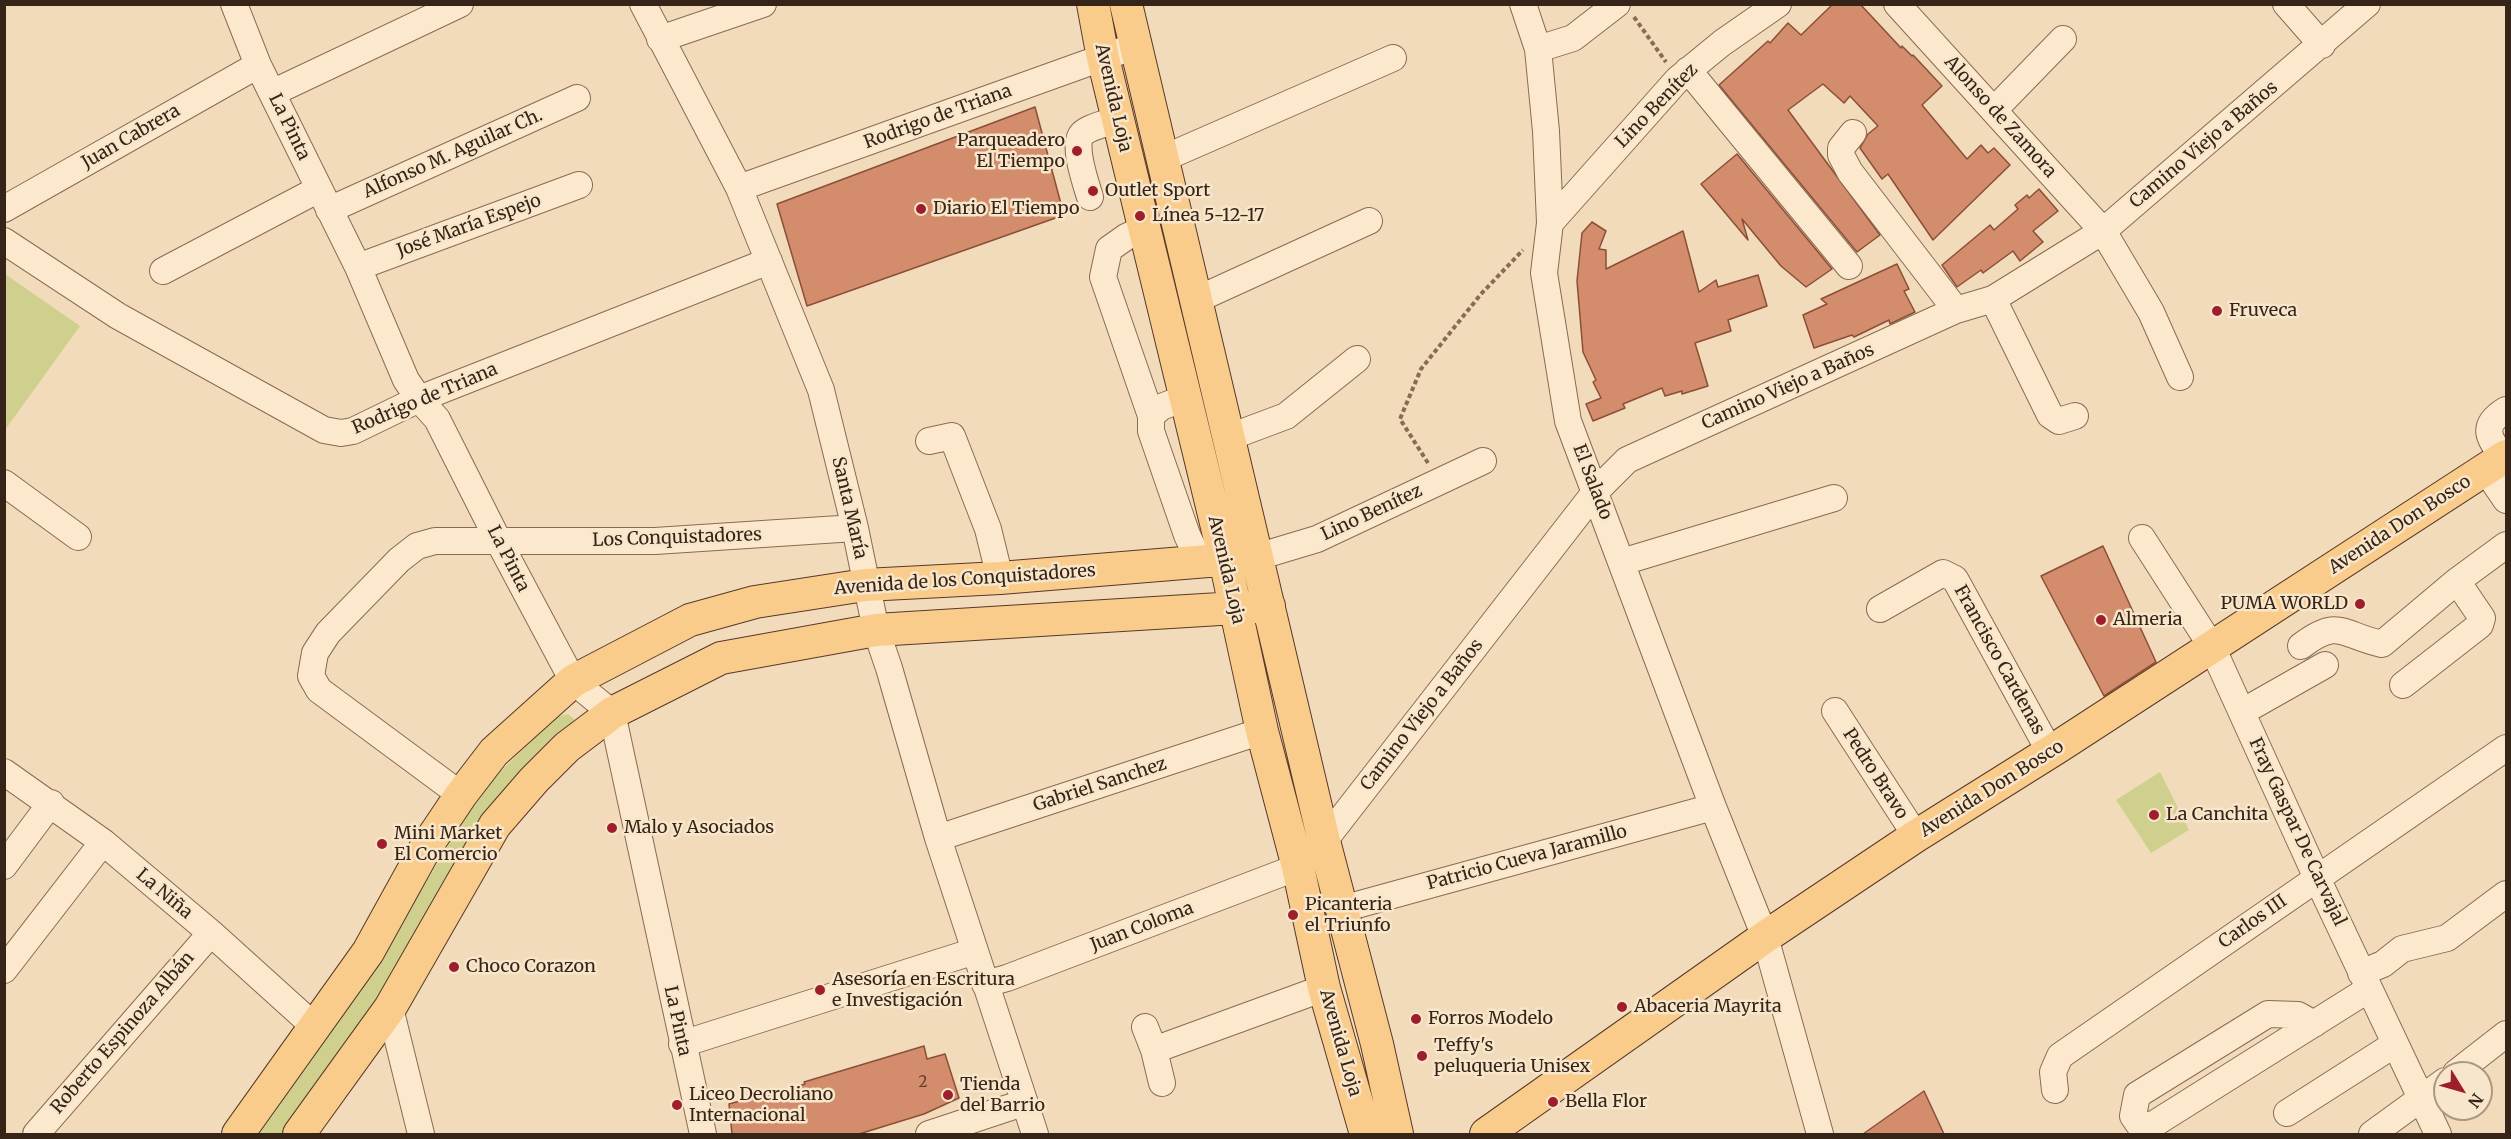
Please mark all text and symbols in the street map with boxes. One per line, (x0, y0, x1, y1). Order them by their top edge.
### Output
street label: Avenida Loja (1090, 42, 1136, 154)
street label: Alonso de Zamora (1940, 52, 2060, 182)
street label: Lino Benítez (1611, 59, 1703, 153)
street label: Camino Viejo a Baños (2126, 77, 2282, 213)
street label: Rodrigo de Triana (861, 80, 1015, 154)
street label: La Pinta (264, 90, 314, 164)
street label: Juan Cabrera (78, 100, 184, 174)
street label: Alfonso M. Aguilar Ch. (360, 105, 546, 203)
place label: Parqueadero El Tiempo (957, 130, 1065, 172)
marker: Parqueadero El Tiempo (1070, 144, 1084, 158)
place label: Outlet Sport (1105, 180, 1210, 202)
marker: Outlet Sport (1086, 184, 1100, 198)
street label: José María Espejo (394, 190, 544, 262)
place label: Diario El Tiempo (933, 198, 1079, 220)
marker: Diario El Tiempo (914, 202, 928, 216)
place label: Línea 5-12-17 (1152, 205, 1264, 227)
marker: Línea 5-12-17 (1133, 209, 1147, 223)
place label: Fruveca (2229, 300, 2297, 322)
marker: Fruveca (2210, 304, 2224, 318)
street label: Camino Viejo a Baños (1698, 339, 1878, 435)
street label: Rodrigo de Triana (349, 359, 501, 439)
street label: El Salado (1568, 441, 1616, 523)
street label: Santa María (827, 455, 871, 561)
street label: Avenida Don Bosco (2325, 471, 2475, 579)
street label: Lino Benítez (1318, 480, 1426, 546)
street label: Avenida Loja (1203, 514, 1249, 626)
street label: La Pinta (482, 522, 534, 596)
street label: Los Conquistadores (592, 524, 762, 552)
street label: Avenida de los Conquistadores (834, 560, 1096, 600)
street label: Francisco Cardenas (1949, 582, 2049, 738)
place label: PUMA WORLD (2220, 593, 2348, 615)
marker: PUMA WORLD (2353, 597, 2367, 611)
place label: Almeria (2113, 609, 2182, 631)
marker: Almeria (2094, 613, 2108, 627)
street label: Camino Viejo a Baños (1356, 635, 1488, 795)
street label: Pedro Bravo (1838, 725, 1912, 823)
street label: Fray Gaspar De Carvajal (2244, 734, 2350, 930)
street label: Avenida Don Bosco (1916, 736, 2068, 842)
street label: Gabriel Sanchez (1031, 753, 1169, 817)
place label: La Canchita (2166, 804, 2268, 826)
marker: La Canchita (2147, 808, 2161, 822)
place label: Malo y Asociados (624, 817, 774, 839)
marker: Malo y Asociados (605, 821, 619, 835)
street label: Patricio Cueva Jaramillo (1425, 821, 1629, 895)
place label: Mini Market El Comercio (394, 823, 502, 866)
marker: Mini Market El Comercio (375, 837, 389, 851)
street label: La Niña (131, 864, 197, 924)
street label: Carlos III (2215, 891, 2291, 953)
place label: Picanteria el Triunfo (1305, 894, 1392, 936)
street label: Juan Coloma (1087, 897, 1197, 957)
marker: Picanteria el Triunfo (1286, 908, 1300, 922)
street label: Roberto Espinoza Albán (47, 948, 199, 1118)
place label: Choco Corazon (466, 956, 596, 978)
marker: Choco Corazon (447, 960, 461, 974)
place label: Asesoría en Escritura e Investigación (832, 969, 1015, 1012)
marker: Asesoría en Escritura e Investigación (813, 983, 827, 997)
street label: La Pinta (659, 984, 695, 1058)
street label: Avenida Loja (1314, 987, 1366, 1099)
place label: Abaceria Mayrita (1634, 996, 1782, 1018)
marker: Abaceria Mayrita (1615, 1000, 1629, 1014)
place label: Forros Modelo (1428, 1008, 1553, 1030)
marker: Forros Modelo (1409, 1012, 1423, 1026)
place label: Teffy's peluqueria Unisex (1434, 1035, 1590, 1078)
marker: Teffy's peluqueria Unisex (1415, 1049, 1429, 1063)
north arrow (2433, 1061, 2493, 1121)
house number: 2 (919, 1074, 927, 1092)
place label: Tienda del Barrio (960, 1074, 1045, 1116)
place label: Liceo Decroliano Internacional (689, 1084, 833, 1126)
marker: Tienda del Barrio (941, 1088, 955, 1102)
text: N (2464, 1090, 2488, 1112)
place label: Bella Flor (1565, 1091, 1647, 1113)
marker: Bella Flor (1546, 1095, 1560, 1109)
marker: Liceo Decroliano Internacional (670, 1098, 684, 1112)

